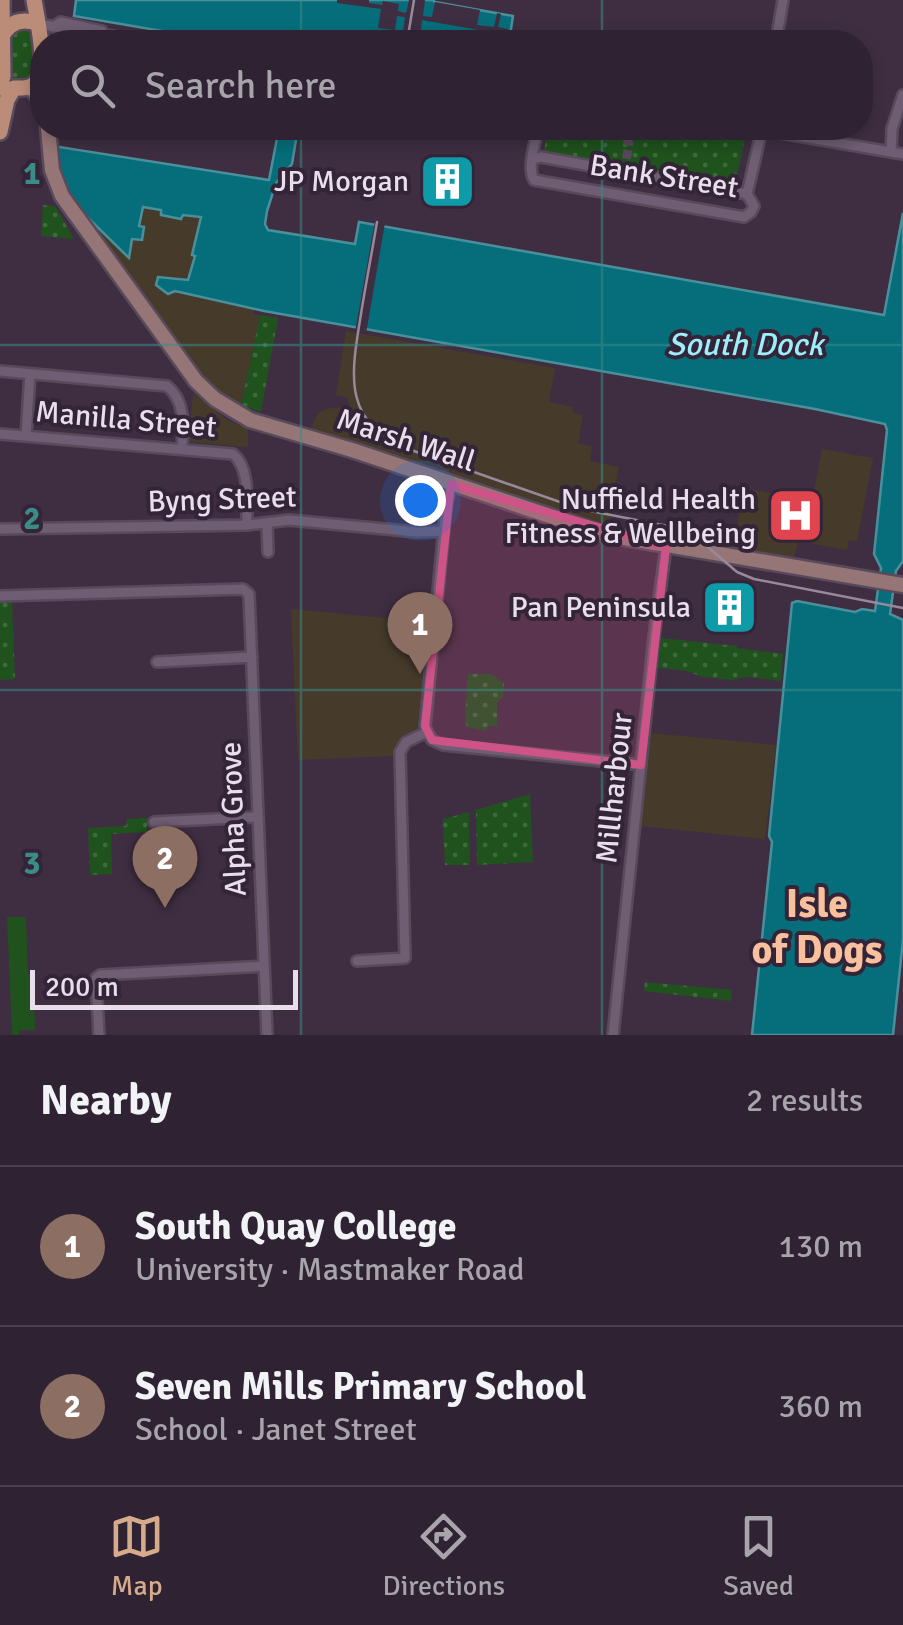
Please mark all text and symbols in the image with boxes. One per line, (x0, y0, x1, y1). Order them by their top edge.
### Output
search box (30, 30, 873, 140)
icon: search (65, 58, 120, 113)
text: Search here (145, 62, 337, 109)
street label: Bank Street (587, 147, 741, 206)
building icon: JP Morgan (418, 151, 478, 211)
text: 1 (23, 154, 41, 193)
place label: JP Morgan (274, 163, 409, 200)
water label: South Dock (667, 325, 826, 364)
street label: Manilla Street (34, 393, 218, 446)
street label: Marsh Wall (332, 401, 480, 480)
your location (395, 475, 446, 526)
street label: Byng Street (147, 478, 297, 521)
place label: Nuffield Health Fitness & Wellbeing (505, 481, 756, 552)
hospital icon: Nuffield Health Fitness & Wellbeing (765, 486, 825, 546)
text: 2 (23, 499, 41, 538)
building icon: Pan Peninsula (700, 577, 760, 637)
place label: Pan Peninsula (511, 589, 691, 626)
pin: 1 (388, 592, 452, 674)
street label: Millharbour (588, 711, 641, 865)
street label: Alpha Grove (212, 741, 255, 897)
pin: 2 (132, 826, 198, 908)
text: 3 (23, 844, 41, 883)
district label: Isle of Dogs (752, 879, 882, 975)
scale bar (30, 965, 298, 1010)
text: 200 m (45, 970, 119, 1004)
text: Nearby (40, 1075, 172, 1126)
text: 2 results (746, 1081, 863, 1120)
text: South Quay College (135, 1203, 457, 1250)
text: 1 (64, 1227, 81, 1266)
text: 130 m (779, 1227, 863, 1266)
text: University · Mastmaker Road (135, 1250, 525, 1289)
text: Seven Mills Primary School (135, 1363, 586, 1410)
text: 2 (64, 1387, 81, 1426)
text: 360 m (779, 1387, 863, 1426)
text: School · Janet Street (135, 1410, 417, 1449)
tab: Map (109, 1509, 164, 1603)
tab: Directions (383, 1509, 505, 1603)
tab: Saved (723, 1509, 794, 1603)

